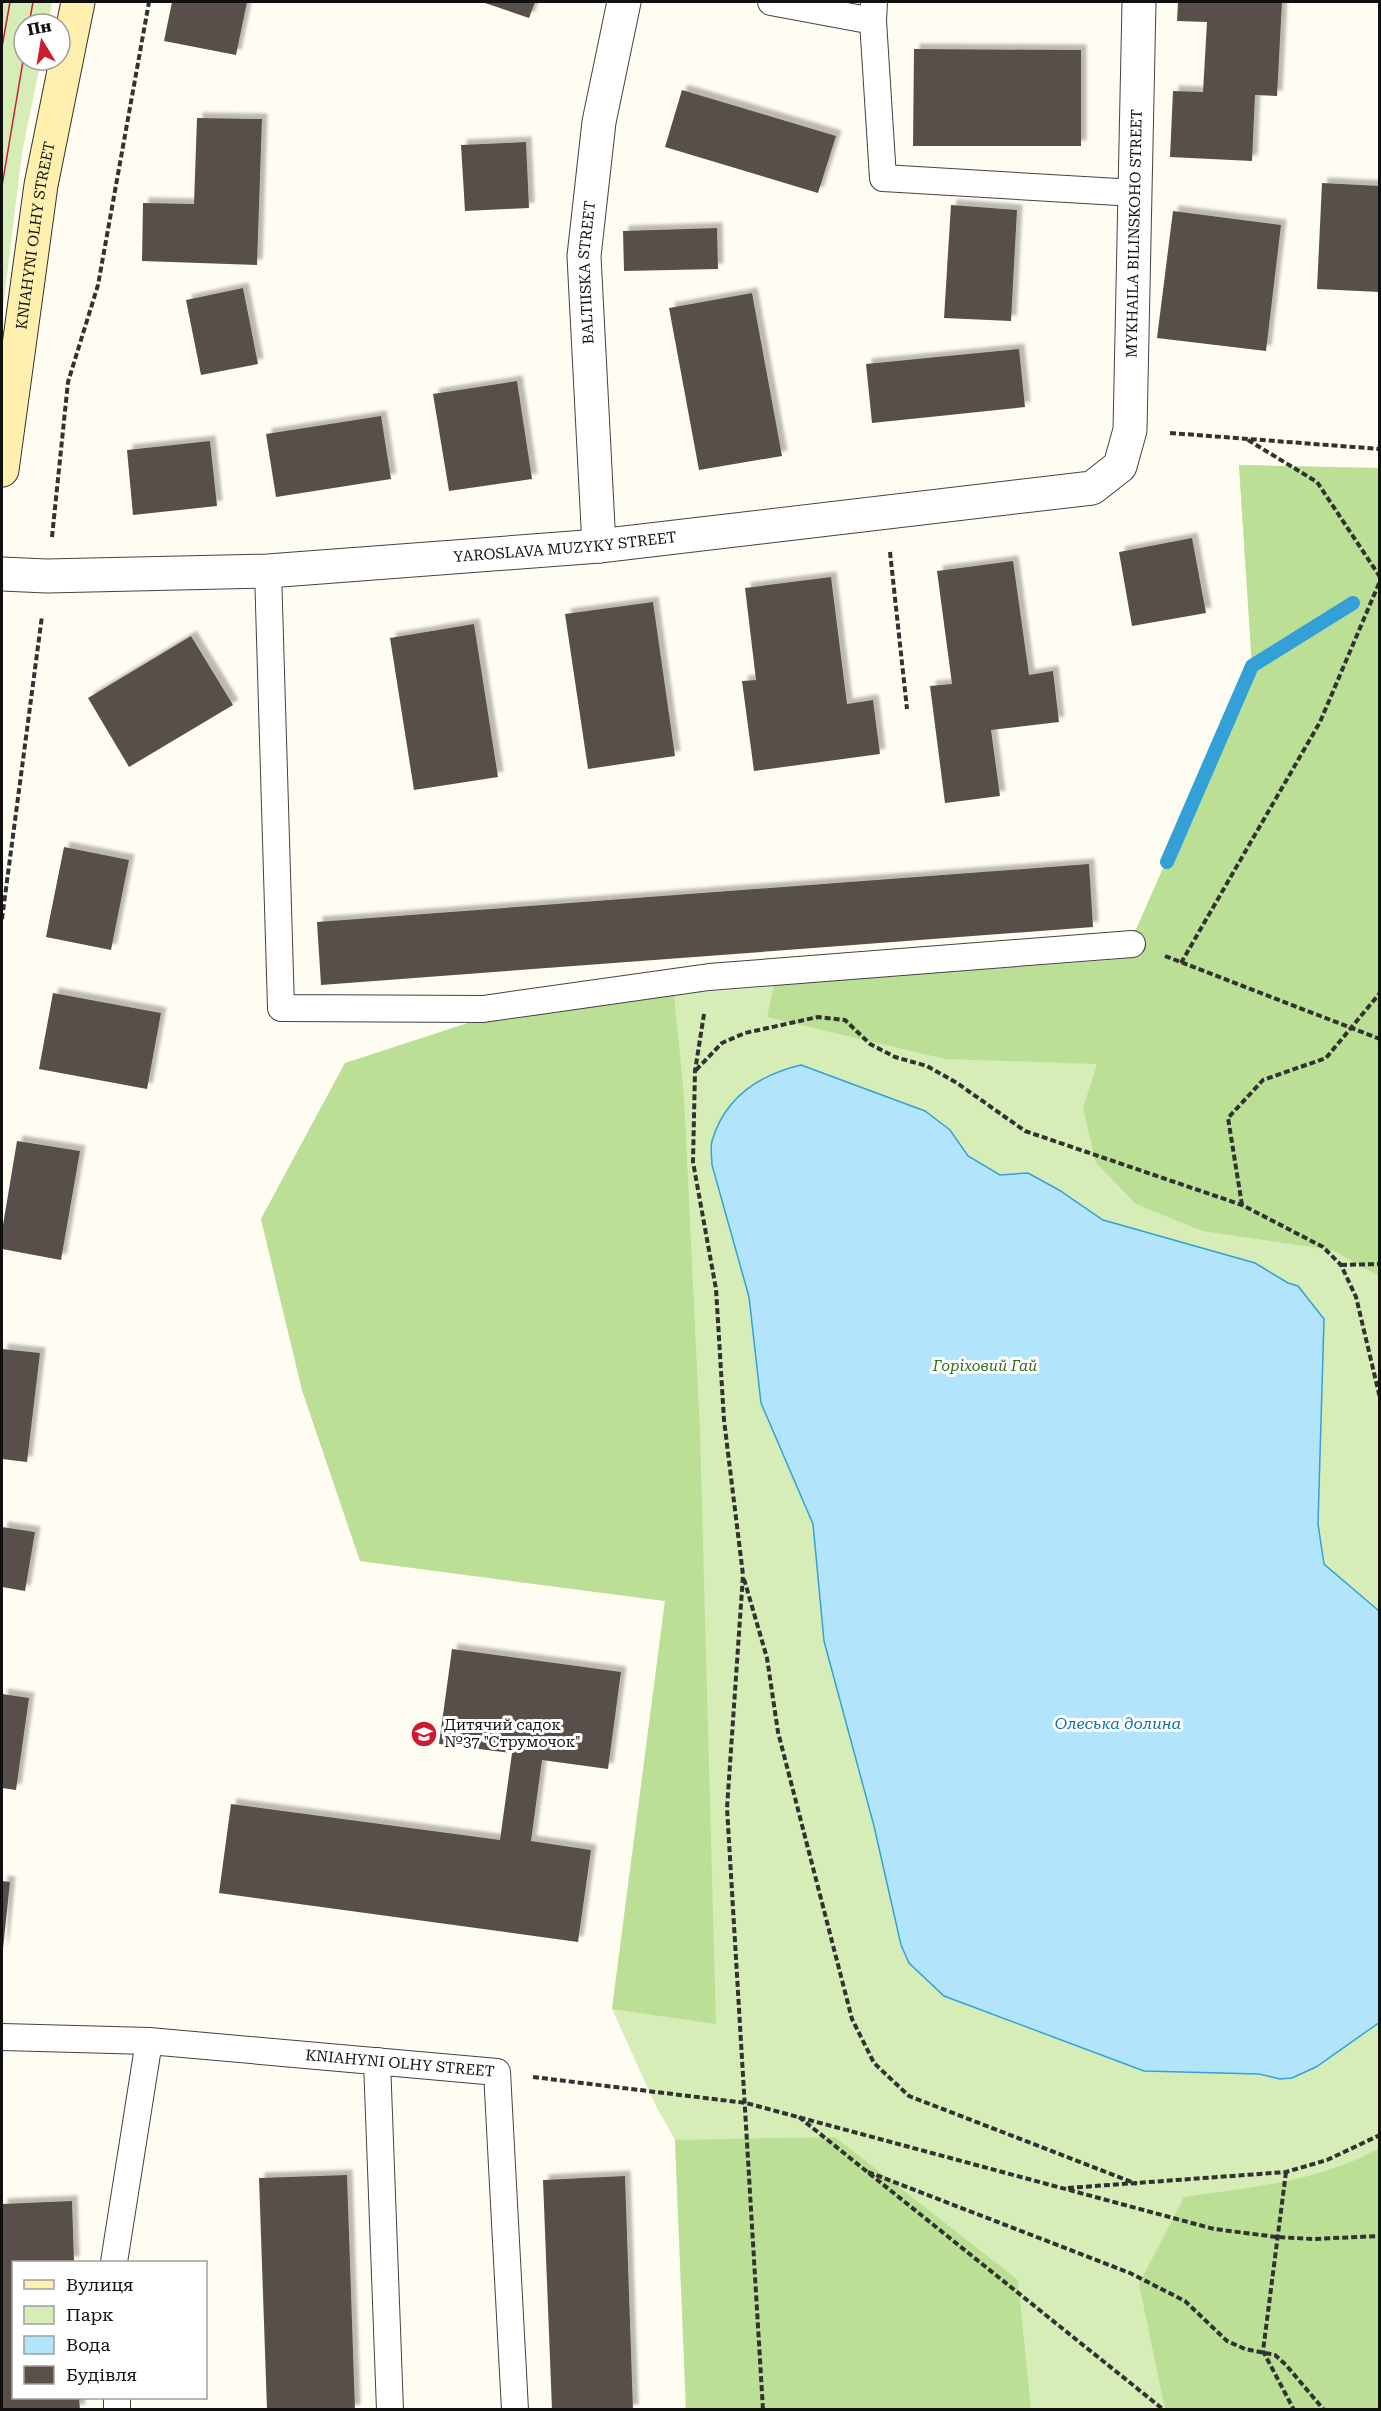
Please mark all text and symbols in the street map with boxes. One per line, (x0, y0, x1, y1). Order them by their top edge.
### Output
north arrow (12, 12, 72, 72)
text: Пн (26, 16, 53, 39)
street label: MYKHAILA BILINSKOHO STREET (1123, 109, 1146, 358)
street label: KNIAHYNI OLHY STREET (12, 140, 59, 330)
street label: BALTIISKA STREET (575, 200, 599, 345)
street label: YAROSLAVA MUZYKY STREET (453, 528, 677, 566)
park label: Горіховий Гай (932, 1357, 1037, 1375)
water label: Олеська долина (1055, 1714, 1182, 1733)
place label: Дитячий садок №37 "Струмочок" (444, 1716, 581, 1751)
school or university icon: Дитячий садок №37 "Струмочок" (409, 1719, 439, 1749)
street label: KNIAHYNI OLHY STREET (305, 2046, 495, 2081)
legend (12, 2261, 207, 2399)
text: Вулиця (66, 2274, 133, 2295)
text: Парк (66, 2304, 114, 2325)
text: Вода (66, 2334, 110, 2355)
text: Будівля (66, 2364, 137, 2385)

